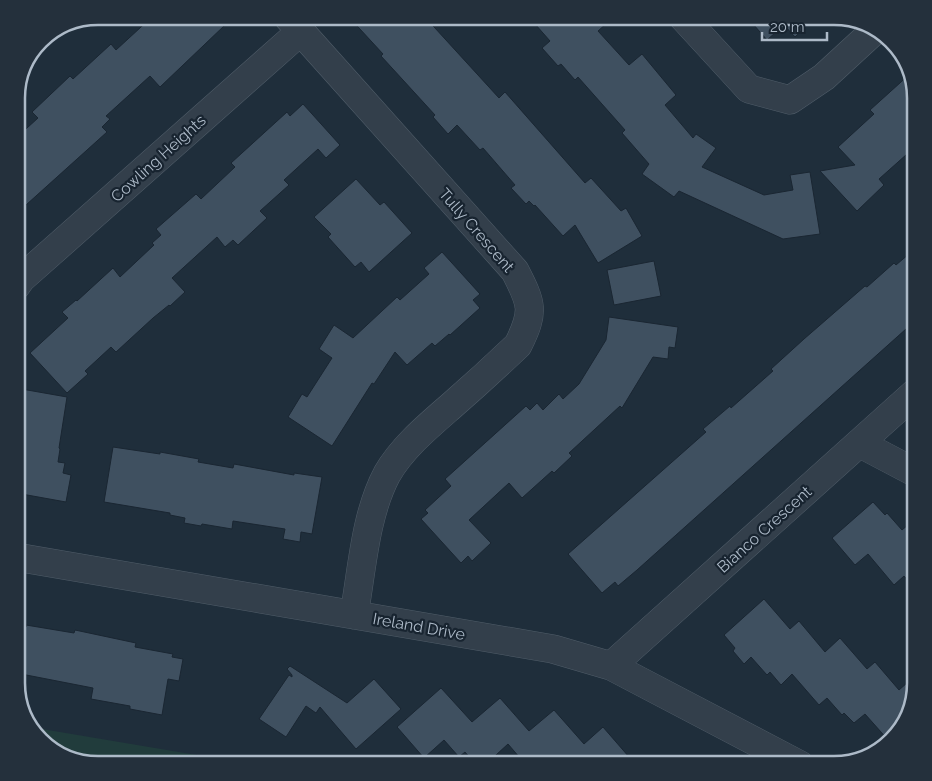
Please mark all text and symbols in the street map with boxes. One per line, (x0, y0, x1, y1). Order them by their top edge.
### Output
scale bar (762, 10, 827, 42)
text: 20 m (770, 18, 805, 36)
street label: Cowling Heights (107, 111, 210, 206)
street label: Tully Crescent (435, 185, 519, 277)
street label: Bianco Crescent (713, 482, 816, 577)
street label: Ireland Drive (371, 609, 467, 644)

